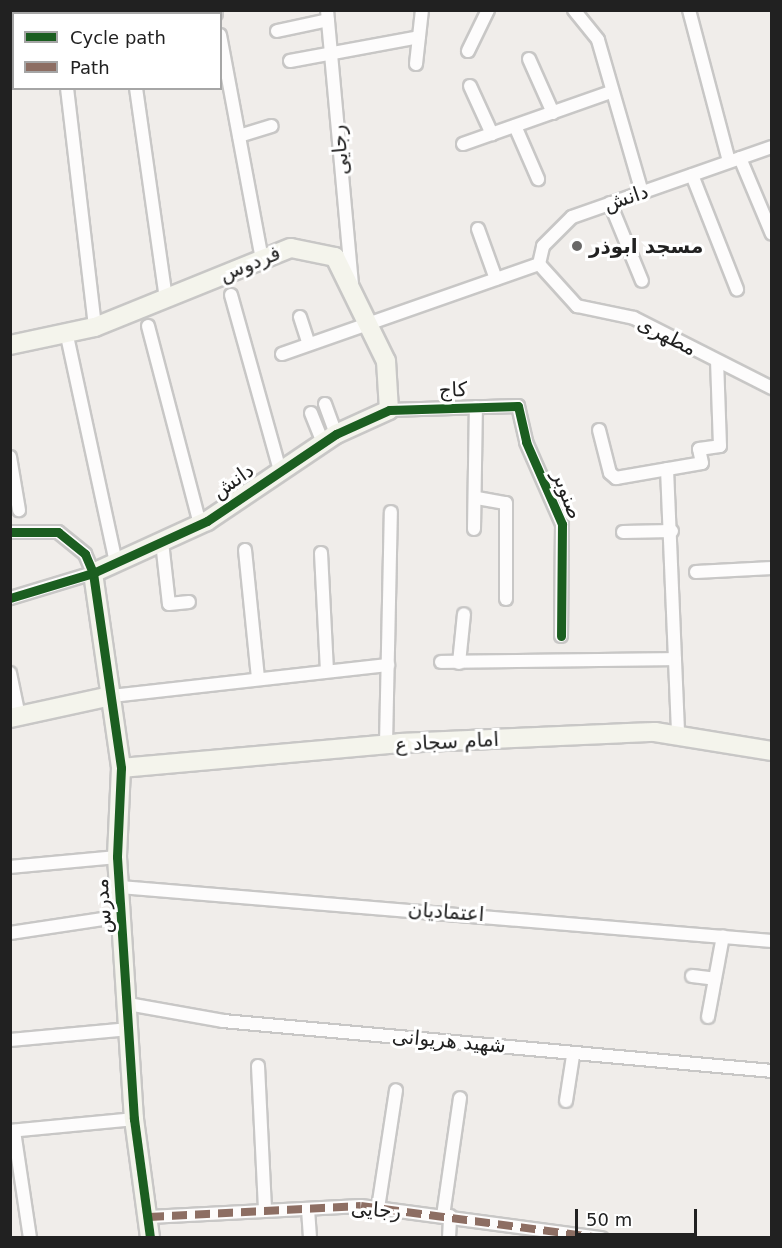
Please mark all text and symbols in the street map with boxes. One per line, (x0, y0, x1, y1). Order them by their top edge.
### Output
legend (12, 12, 222, 90)
text: Cycle path (70, 27, 166, 48)
text: Path (70, 57, 110, 78)
street label: رجایی (326, 124, 354, 176)
street label: دانش (601, 179, 651, 217)
place label: مسجد ابوذر (589, 234, 703, 258)
marker: مسجد ابوذر (570, 239, 584, 253)
street label: فردوس (216, 241, 284, 287)
street label: مطهری (633, 311, 701, 361)
street label: کاج (438, 378, 468, 402)
street label: دانش (207, 458, 259, 504)
street label: صنوبر (547, 467, 587, 523)
street label: امام سجاد ع (394, 727, 500, 757)
street label: مدرس (89, 878, 117, 934)
street label: اعتمادیان (407, 897, 485, 927)
street label: شهید هریوانی (391, 1024, 507, 1058)
street label: رجایی (350, 1196, 402, 1224)
scale bar (578, 1197, 700, 1235)
text: 50 m (586, 1209, 632, 1230)

